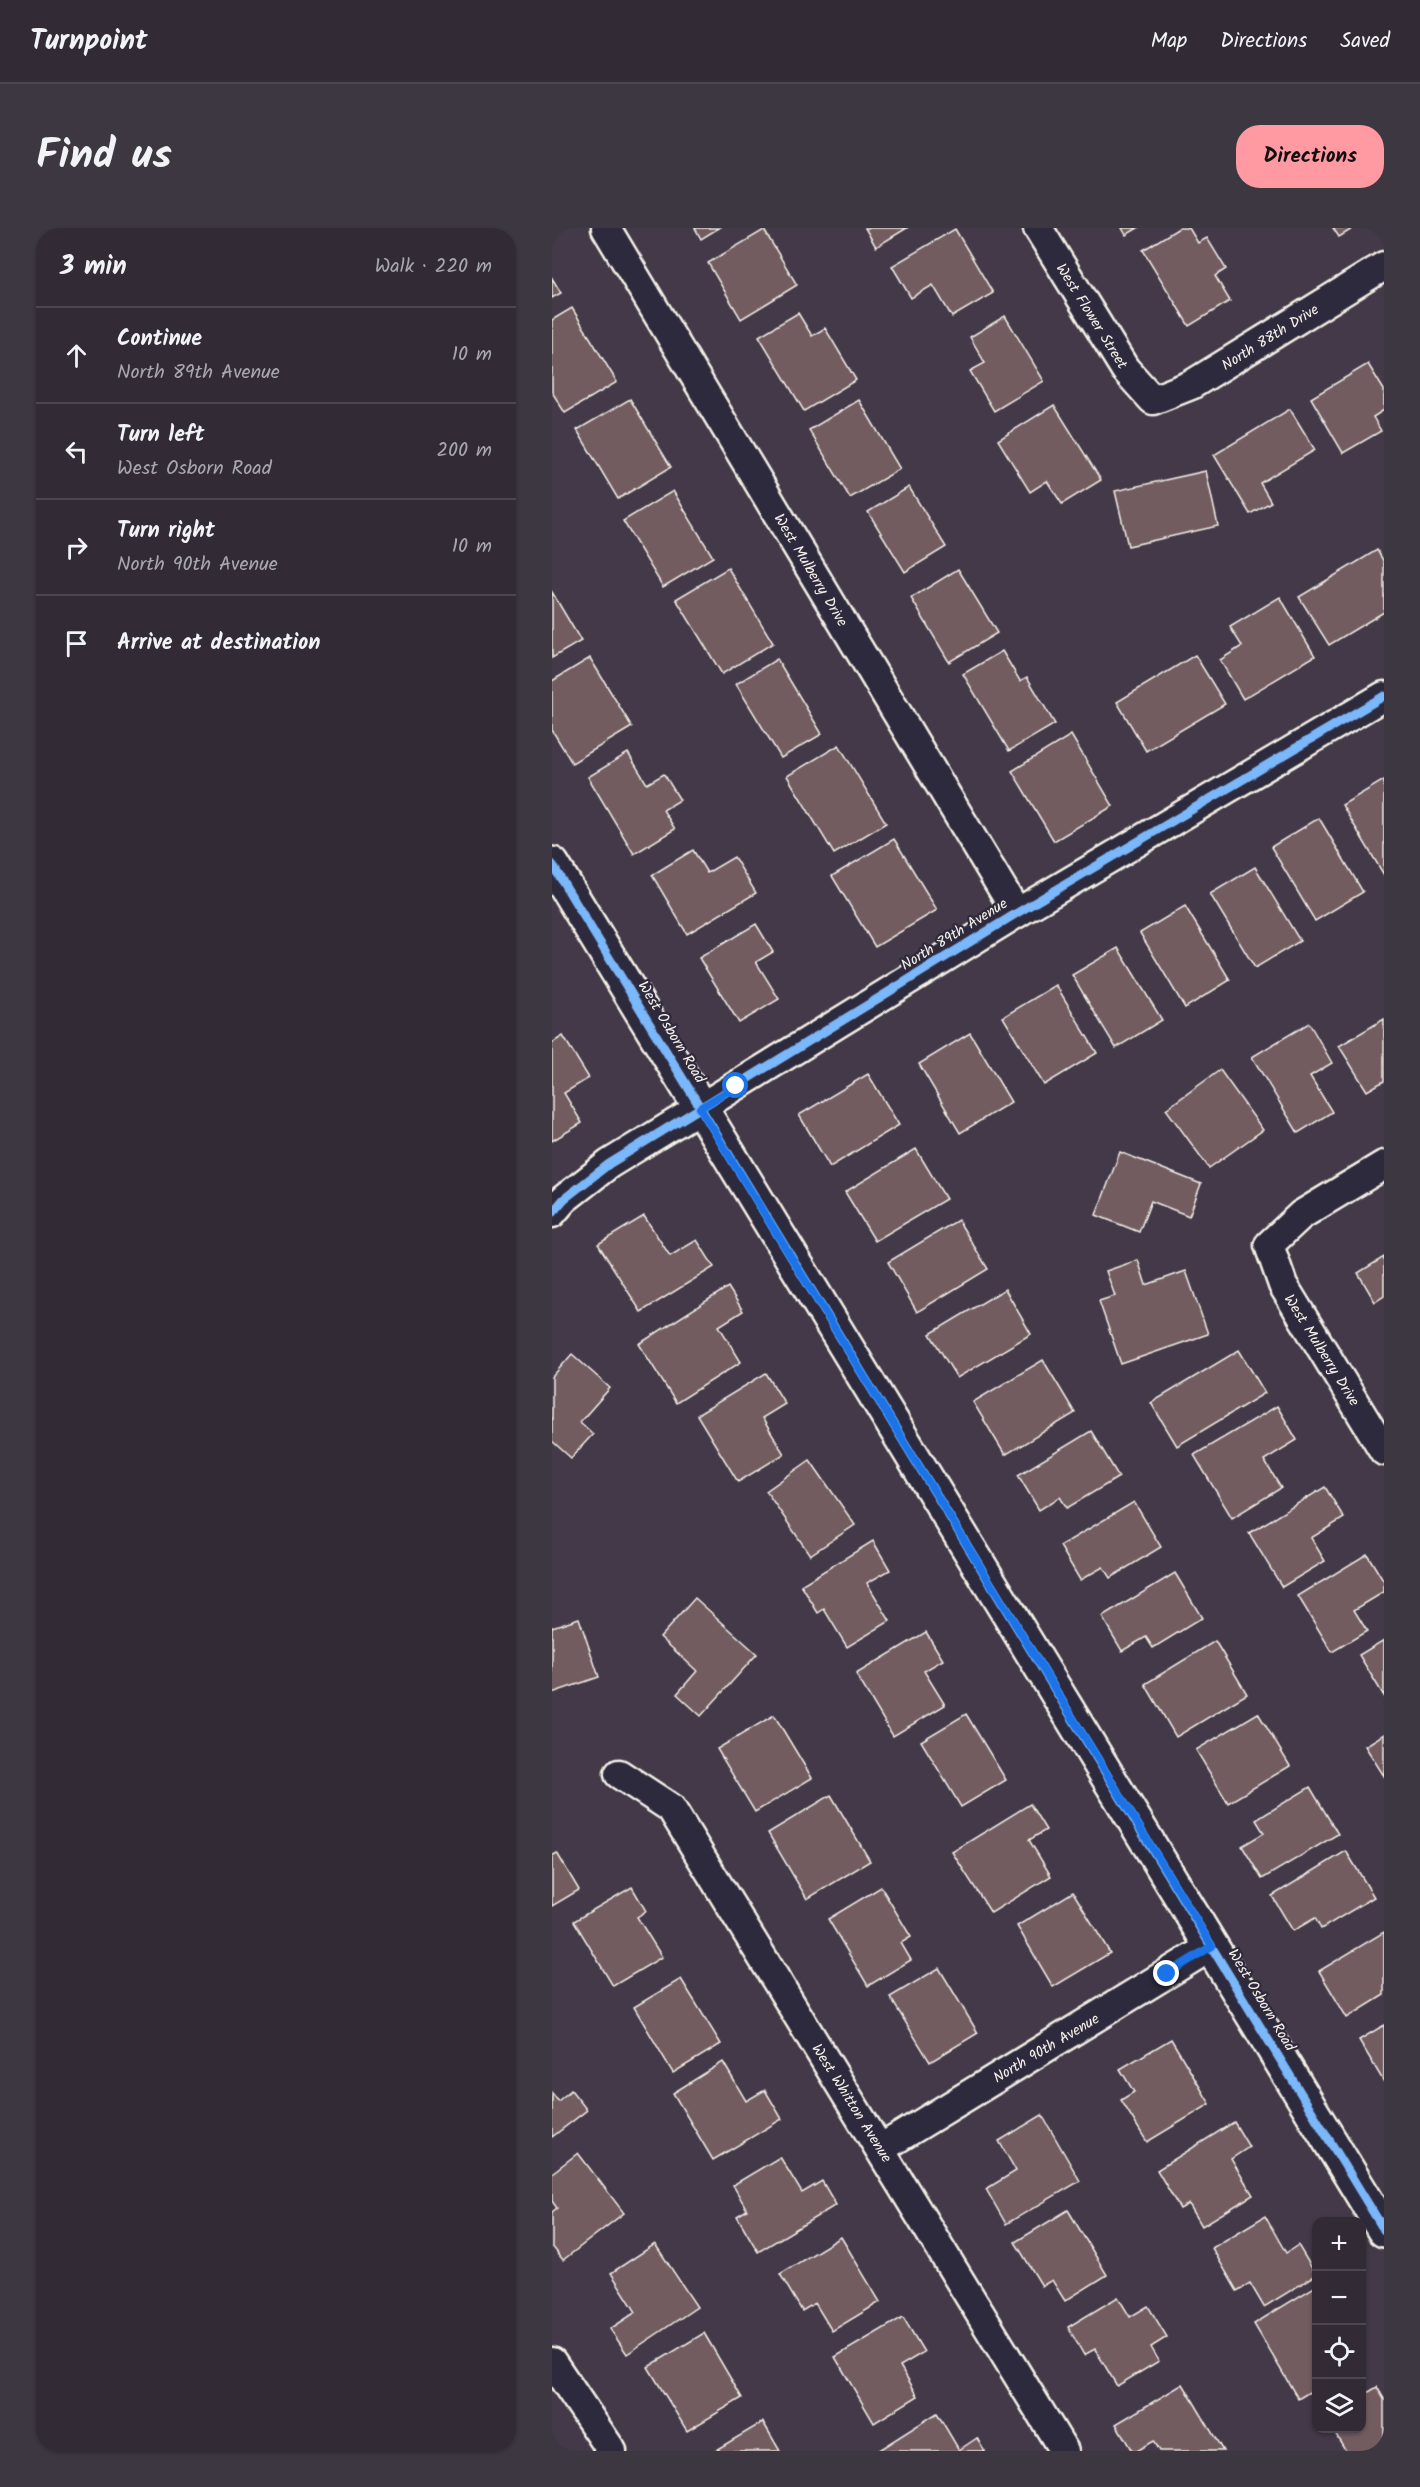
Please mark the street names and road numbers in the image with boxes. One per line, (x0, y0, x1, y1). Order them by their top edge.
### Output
street label: West Flower Street (1049, 259, 1133, 374)
street label: North 88th Drive (1217, 298, 1324, 377)
street label: West Mulberry Drive (767, 509, 854, 632)
street label: North 89th Avenue (896, 892, 1013, 977)
street label: West Osborn Road (631, 977, 712, 1089)
street label: West Mulberry Drive (1277, 1290, 1365, 1412)
street label: West Osborn Road (1221, 1945, 1302, 2057)
street label: North 90th Avenue (989, 2007, 1105, 2090)
street label: West Whitton Avenue (805, 2039, 898, 2168)

